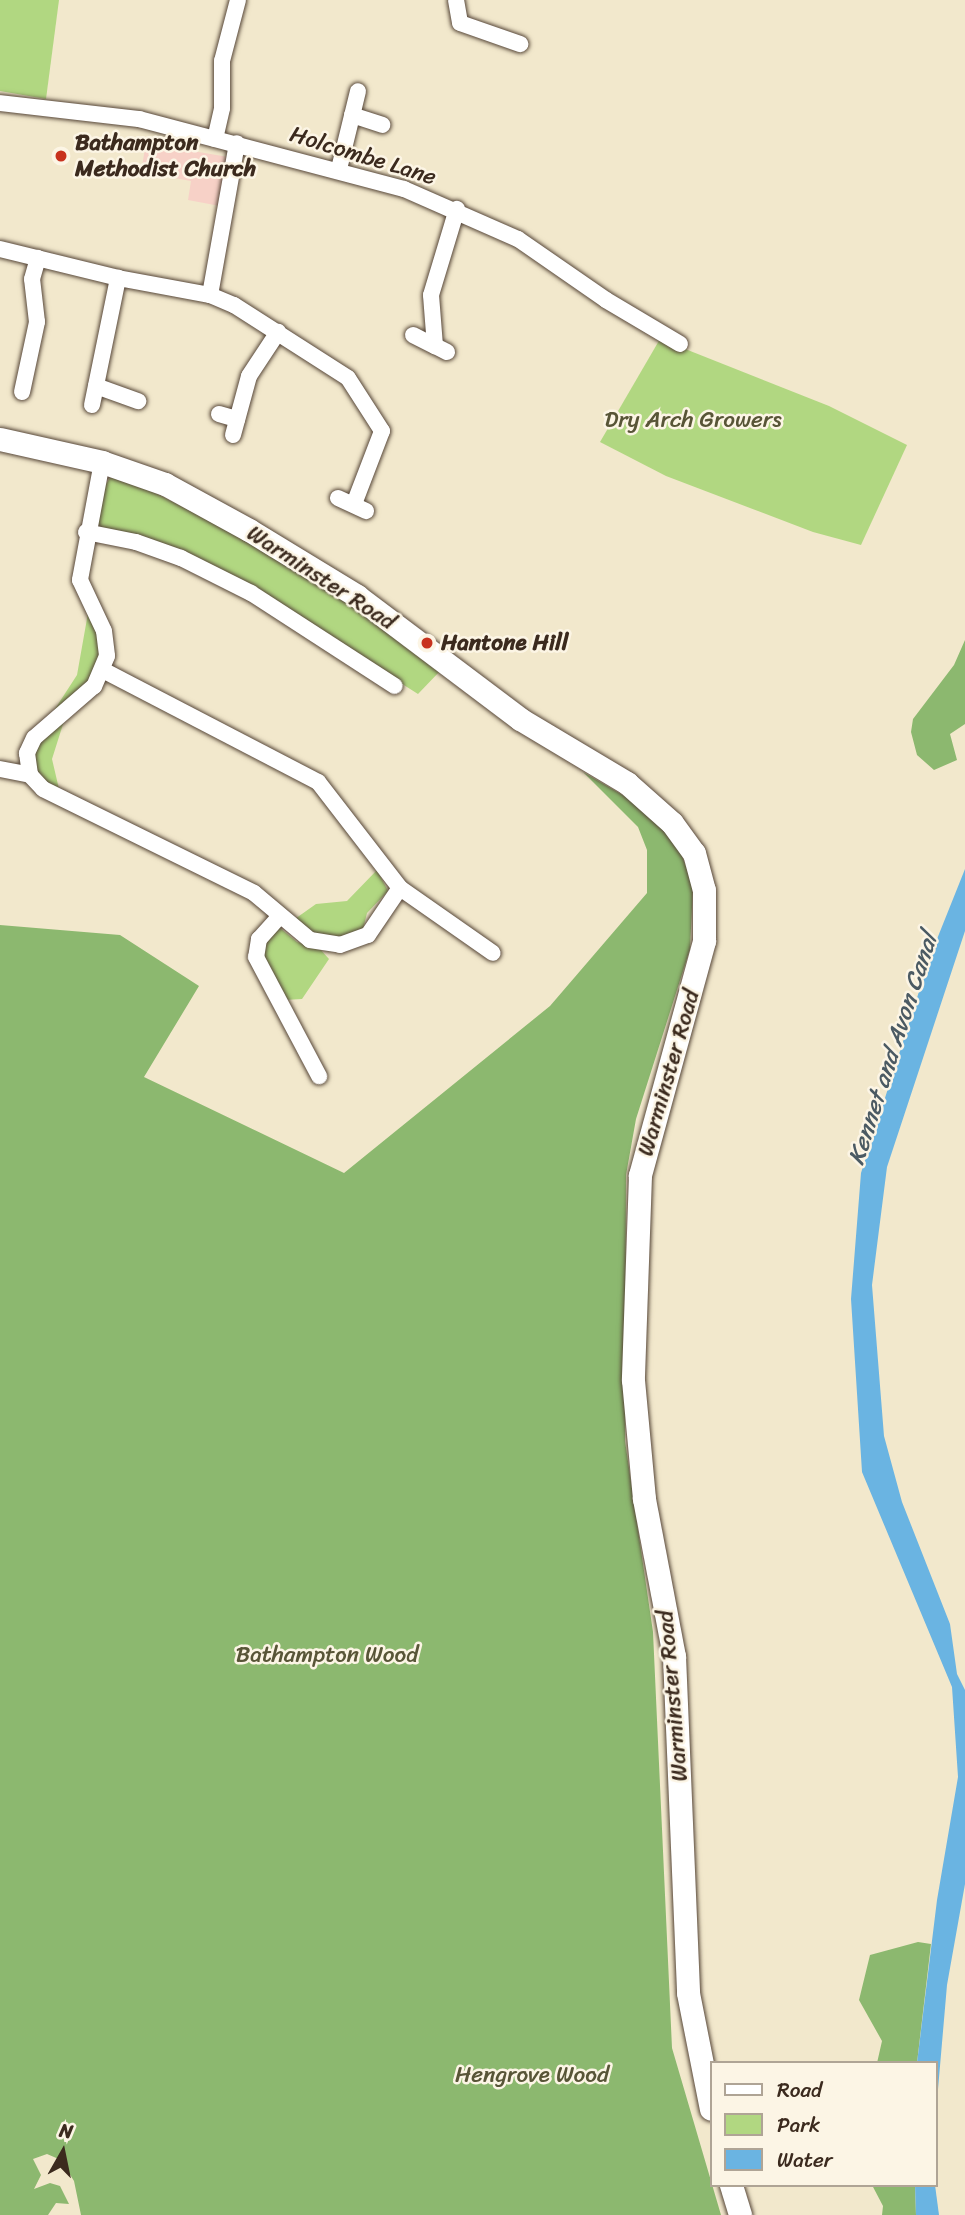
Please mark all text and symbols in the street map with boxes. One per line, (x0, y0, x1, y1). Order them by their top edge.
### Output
street label: Holcombe Lane (287, 121, 439, 191)
place label: Bathampton Methodist Church (75, 129, 256, 183)
marker: Bathampton Methodist Church (53, 148, 69, 164)
park label: Dry Arch Growers (604, 406, 782, 434)
street label: Warminster Road (242, 520, 400, 636)
place label: Hantone Hill (441, 629, 568, 657)
marker: Hantone Hill (419, 635, 435, 651)
water label: Kennet and Avon Canal (842, 929, 944, 1169)
street label: Warminster Road (632, 987, 706, 1159)
street label: Warminster Road (652, 1609, 694, 1783)
park label: Bathampton Wood (236, 1641, 418, 1669)
park label: Hengrove Wood (455, 2061, 609, 2089)
legend (710, 2061, 937, 2187)
text: Road (777, 2071, 822, 2109)
text: Park (777, 2106, 820, 2144)
text: N (57, 2113, 75, 2148)
north arrow (28, 2117, 98, 2187)
text: Water (777, 2141, 832, 2179)

